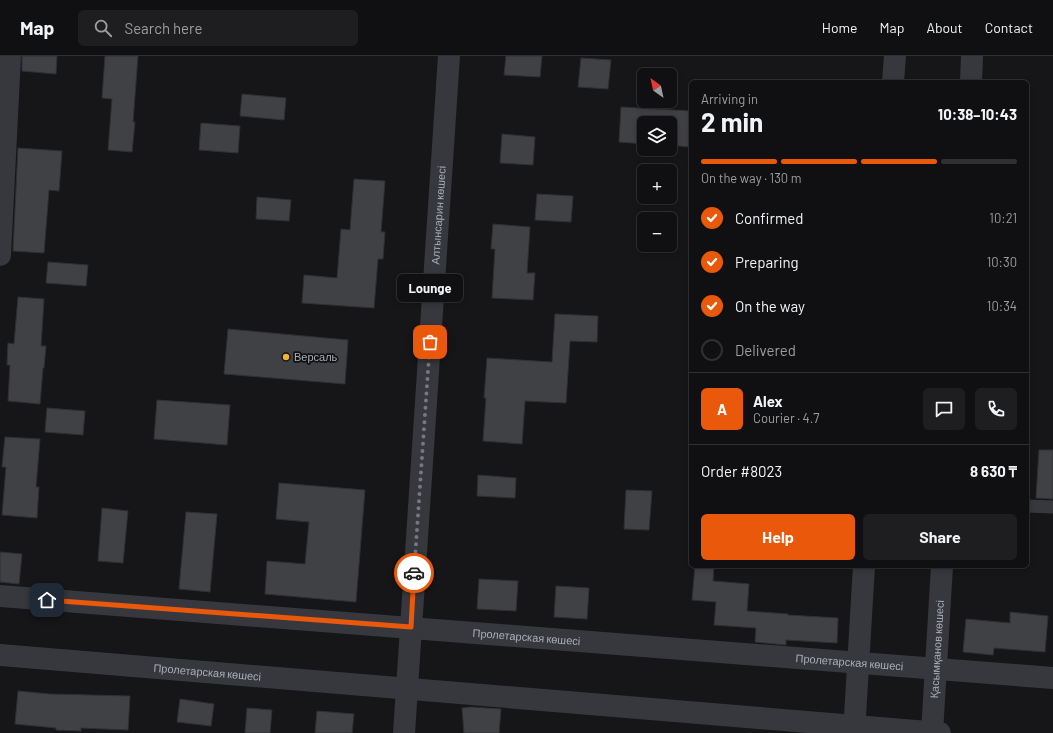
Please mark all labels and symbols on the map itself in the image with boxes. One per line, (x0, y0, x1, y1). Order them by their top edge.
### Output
north arrow (637, 68, 677, 108)
street label: Алтынсарин көшесі (428, 165, 448, 265)
callout: Lounge (397, 274, 463, 302)
pin (413, 325, 447, 359)
place label: Версаль (294, 350, 338, 363)
marker: Версаль (281, 352, 291, 362)
courier (394, 553, 434, 593)
pin (30, 583, 64, 617)
street label: Қасымқанов көшесі (927, 600, 946, 699)
street label: Пролетарская көшесі (472, 626, 581, 647)
street label: Пролетарская көшесі (795, 651, 904, 672)
street label: Пролетарская көшесі (153, 661, 262, 683)

